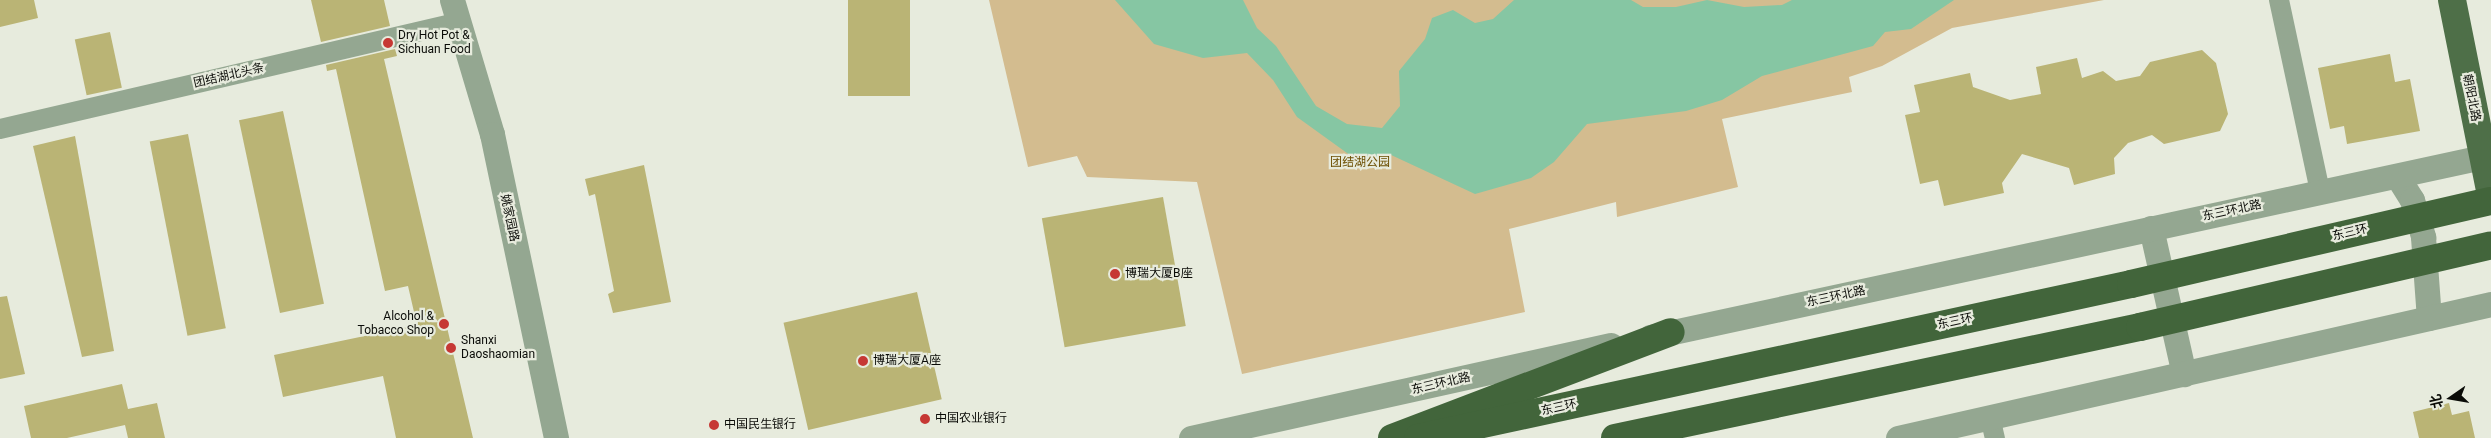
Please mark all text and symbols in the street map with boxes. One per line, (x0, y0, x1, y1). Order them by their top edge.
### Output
place label: Dry Hot Pot & Sichuan Food (398, 29, 471, 57)
marker: Dry Hot Pot & Sichuan Food (382, 37, 394, 49)
street label: 团结湖北头条 (192, 61, 266, 91)
street label: 朝阳北路 (2459, 73, 2483, 123)
park label: 团结湖公园 (1330, 156, 1390, 170)
street label: 姚家园路 (497, 193, 521, 243)
street label: 东三环北路 (2201, 198, 2263, 224)
street label: 东三环 (2331, 222, 2369, 244)
place label: 博瑞大厦B座 (1125, 267, 1192, 281)
marker: 博瑞大厦B座 (1109, 268, 1121, 280)
street label: 东三环北路 (1805, 284, 1867, 310)
place label: Alcohol & Tobacco Shop (358, 310, 434, 338)
street label: 东三环 (1936, 311, 1974, 333)
marker: Alcohol & Tobacco Shop (438, 318, 450, 330)
place label: Shanxi Daoshaomian (461, 334, 535, 362)
marker: Shanxi Daoshaomian (445, 342, 457, 354)
place label: 博瑞大厦A座 (873, 354, 941, 368)
marker: 博瑞大厦A座 (857, 355, 869, 367)
street label: 东三环北路 (1410, 370, 1472, 398)
north arrow (2426, 373, 2476, 423)
text: 北 (2427, 393, 2446, 410)
street label: 东三环 (1540, 397, 1578, 419)
place label: 中国农业银行 (935, 412, 1007, 426)
marker: 中国农业银行 (919, 413, 931, 425)
place label: 中国民生银行 (724, 418, 796, 432)
marker: 中国民生银行 (708, 419, 720, 431)

